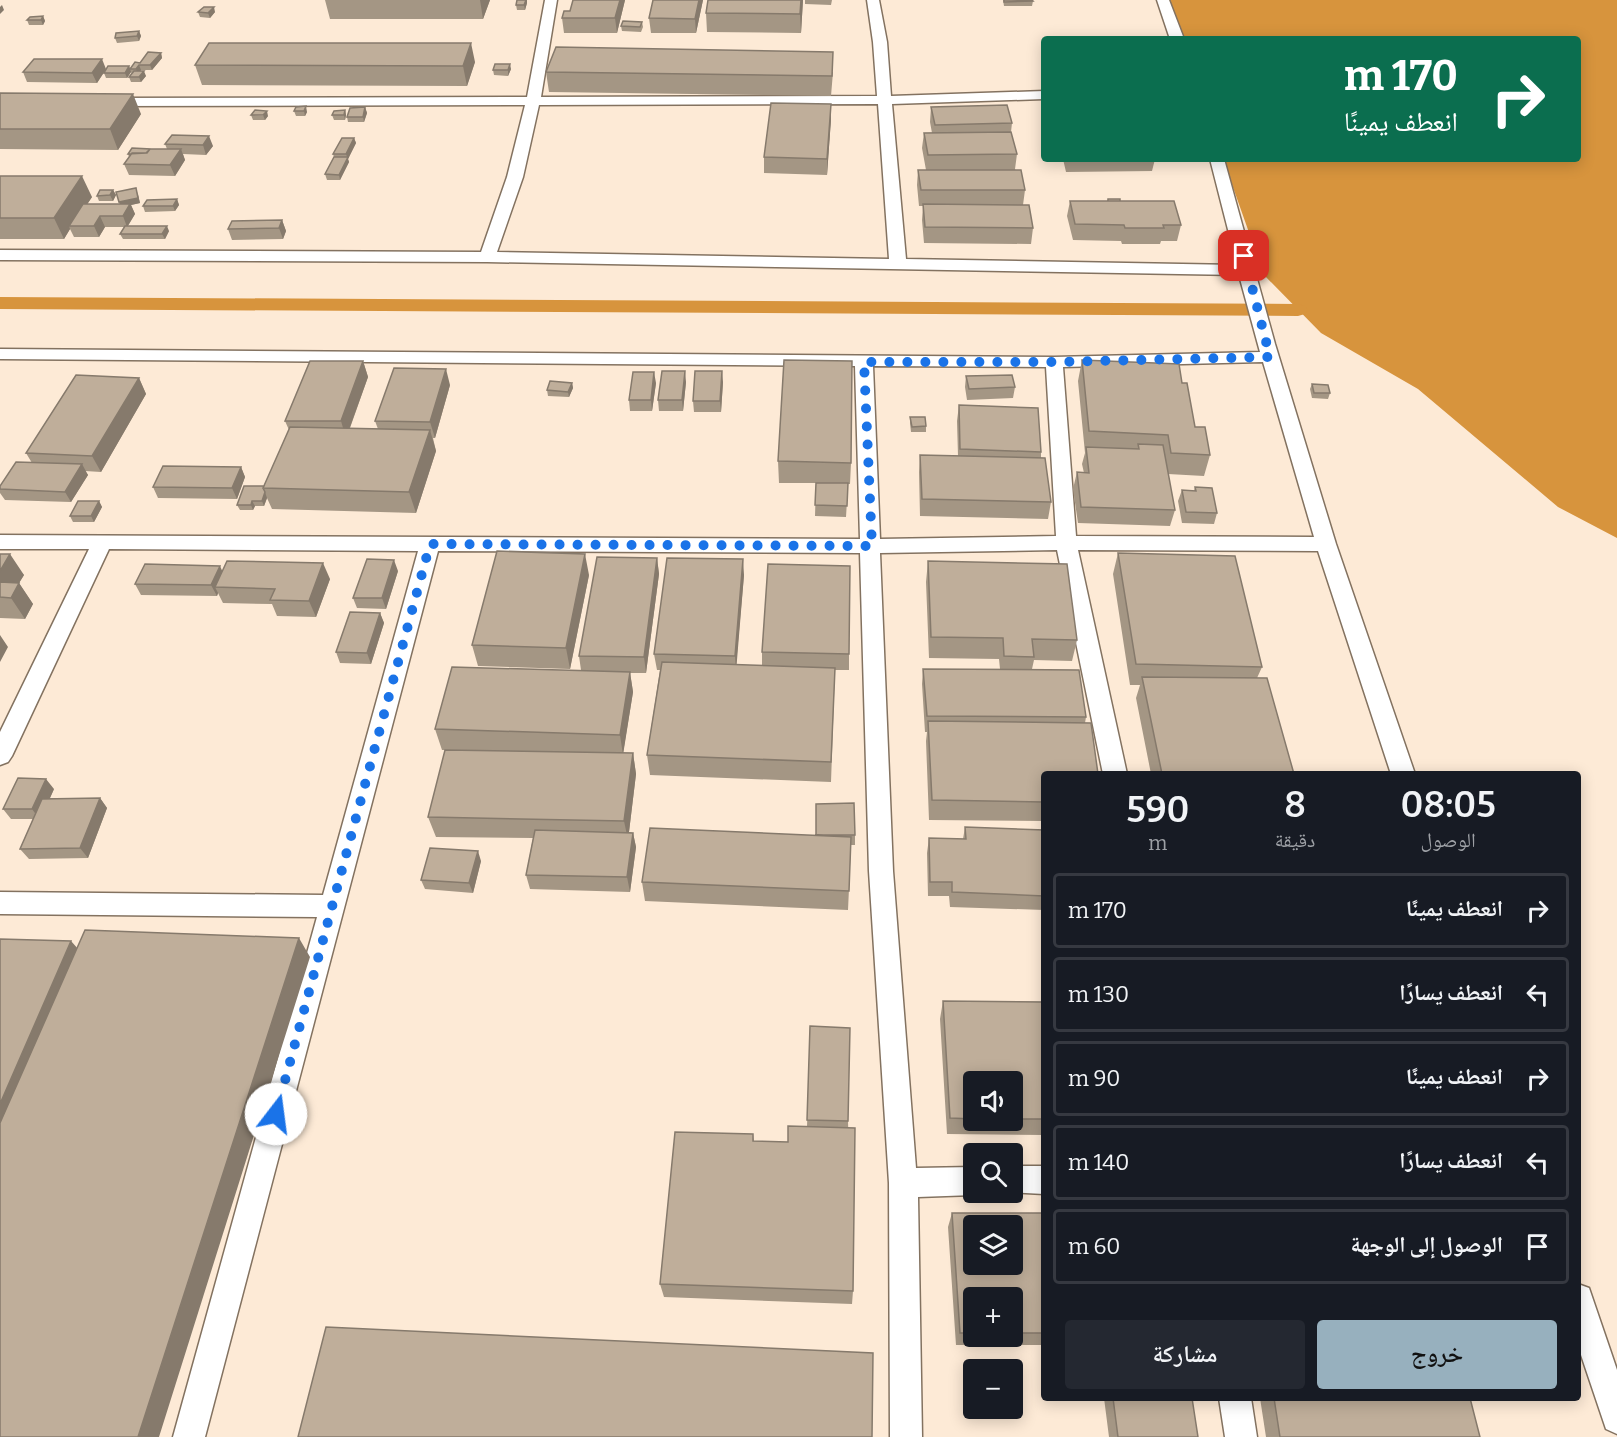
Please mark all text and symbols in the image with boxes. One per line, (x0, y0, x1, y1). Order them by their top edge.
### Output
text: 170 m (1344, 51, 1458, 101)
icon: right (1479, 60, 1557, 138)
text: انعطف يمينًا (1344, 106, 1458, 138)
pin (1218, 230, 1269, 281)
icon: arrive (1227, 239, 1260, 272)
text: 8 (1284, 783, 1306, 827)
text: 08:05 (1401, 783, 1496, 827)
text: 590 (1126, 788, 1190, 832)
text: دقيقة (1275, 828, 1315, 852)
text: الوصول (1421, 828, 1476, 852)
text: m (1148, 831, 1167, 855)
icon: right (1521, 894, 1554, 927)
text: انعطف يمينًا (1406, 895, 1503, 922)
text: 170 m (1068, 897, 1127, 924)
icon: left (1521, 978, 1554, 1011)
text: انعطف يسارًا (1399, 979, 1503, 1006)
text: 130 m (1068, 981, 1129, 1008)
icon: right (1521, 1062, 1554, 1095)
text: انعطف يمينًا (1406, 1063, 1503, 1090)
text: 90 m (1068, 1065, 1120, 1092)
map controls (963, 1071, 1023, 1419)
button: sound (963, 1071, 1023, 1131)
position arrow (244, 1082, 308, 1146)
button: search (963, 1143, 1023, 1203)
icon: left (1521, 1146, 1554, 1179)
text: انعطف يسارًا (1399, 1147, 1503, 1174)
text: 140 m (1068, 1149, 1129, 1176)
button: layers (963, 1215, 1023, 1275)
icon: arrive (1521, 1230, 1554, 1263)
text: الوصول إلى الوجهة (1350, 1231, 1503, 1258)
text: 60 m (1068, 1233, 1120, 1260)
button: + (963, 1287, 1023, 1347)
button: مشاركة (1065, 1320, 1305, 1389)
button: خروج (1317, 1320, 1557, 1389)
button: − (963, 1359, 1023, 1419)

